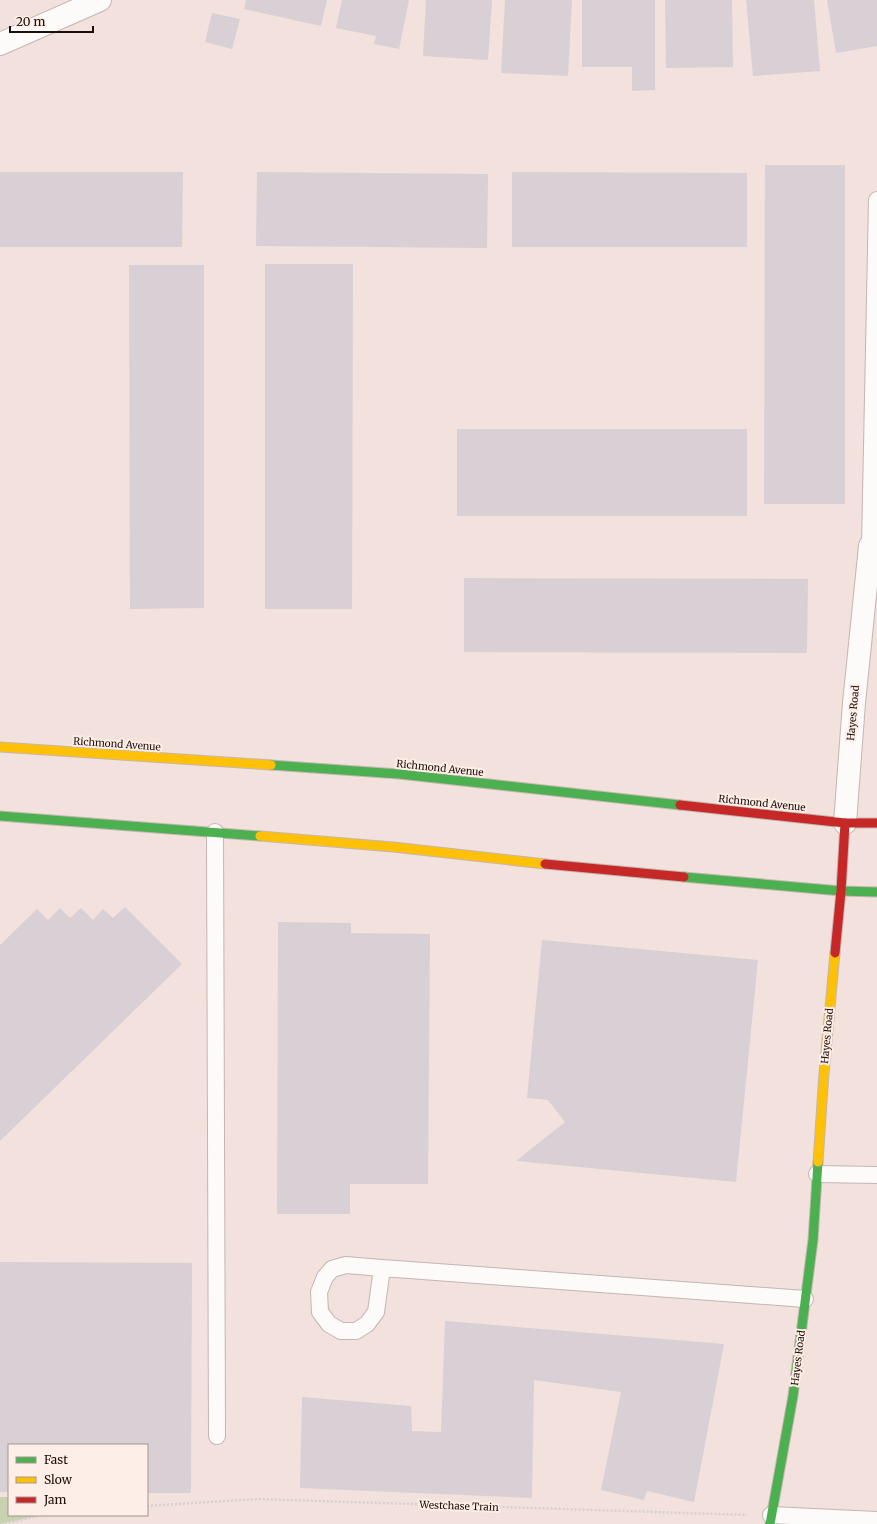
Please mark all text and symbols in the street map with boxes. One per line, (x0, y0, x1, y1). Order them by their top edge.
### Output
scale bar (10, 8, 93, 34)
text: 20 m (16, 14, 45, 29)
street label: Hayes Road (844, 685, 862, 741)
street label: Richmond Avenue (73, 734, 161, 754)
street label: Richmond Avenue (396, 757, 484, 779)
street label: Richmond Avenue (718, 792, 806, 814)
street label: Hayes Road (818, 1008, 836, 1064)
street label: Hayes Road (788, 1330, 808, 1386)
legend (8, 1444, 148, 1516)
text: Fast (44, 1452, 68, 1467)
text: Slow (44, 1472, 73, 1487)
text: Jam (43, 1492, 67, 1507)
street label: Westchase Train (418, 1498, 499, 1514)

